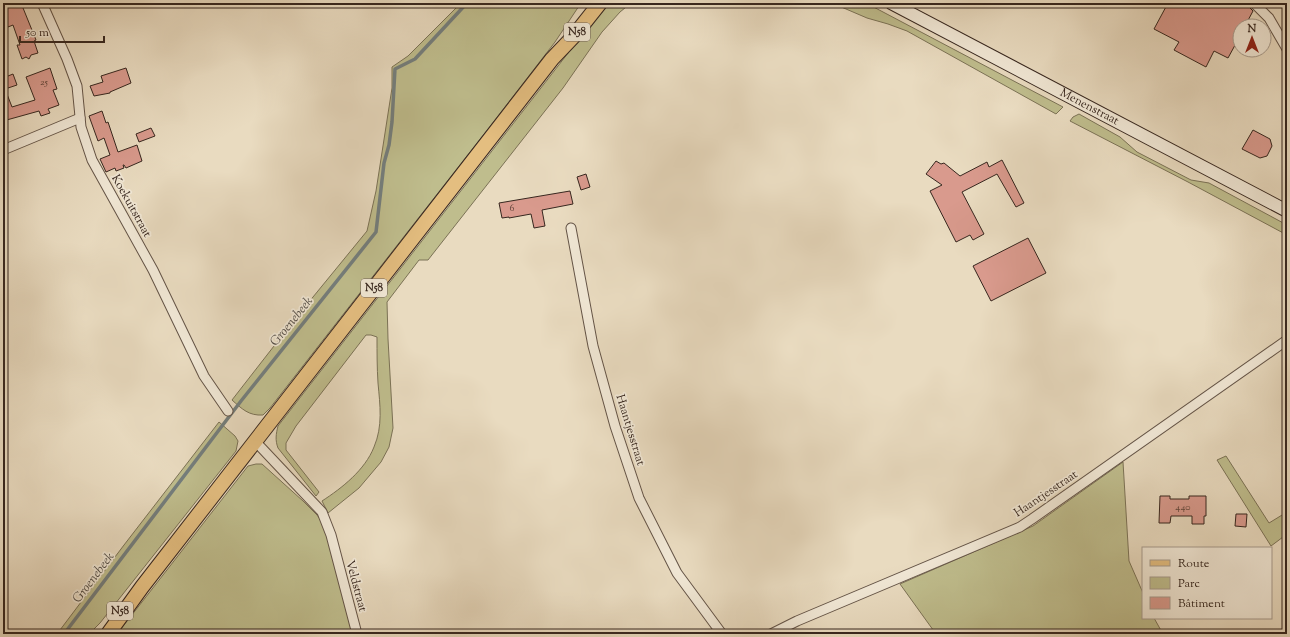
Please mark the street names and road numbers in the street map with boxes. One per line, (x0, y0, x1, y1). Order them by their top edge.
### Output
road number: N58 (564, 23, 590, 41)
street label: Menenstraat (1057, 84, 1122, 130)
street label: Koekuitstraat (106, 171, 156, 241)
road number: N58 (361, 279, 387, 297)
street label: Haantjesstraat (611, 392, 649, 468)
street label: Haantjesstraat (1010, 466, 1082, 522)
street label: Veldstraat (341, 558, 371, 614)
road number: N58 (107, 602, 133, 620)

